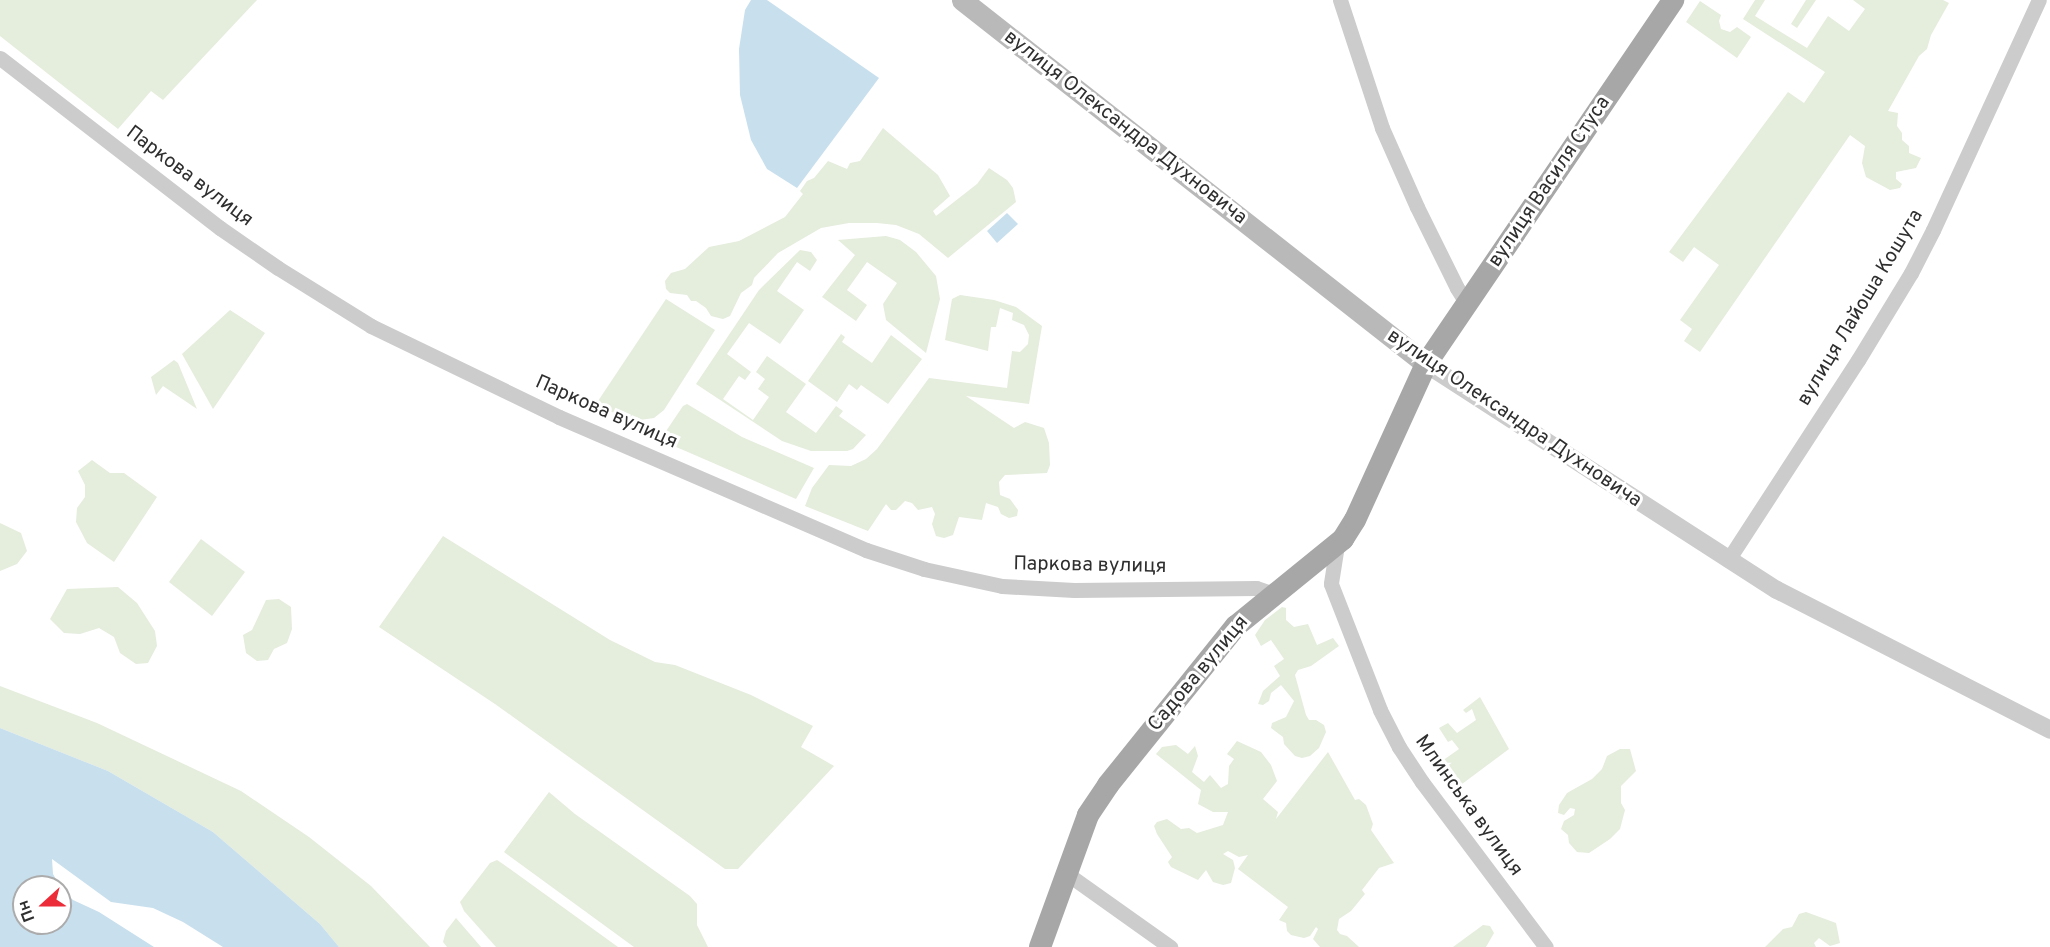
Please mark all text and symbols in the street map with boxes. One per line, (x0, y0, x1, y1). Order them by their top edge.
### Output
street label: вулиця Олександра Духновича (999, 26, 1251, 230)
street label: вулиця Василя Стуса (1484, 92, 1616, 272)
street label: Паркова вулиця (121, 121, 257, 233)
street label: вулиця Лайоша Кошута (1793, 206, 1929, 410)
street label: вулиця Олександра Духновича (1382, 325, 1646, 513)
street label: Паркова вулиця (531, 371, 681, 455)
street label: Паркова вулиця (1013, 553, 1167, 579)
street label: Садова вулиця (1144, 611, 1254, 737)
street label: Млинська вулиця (1409, 731, 1527, 881)
north arrow (12, 875, 72, 935)
text: Пн (14, 897, 40, 924)

